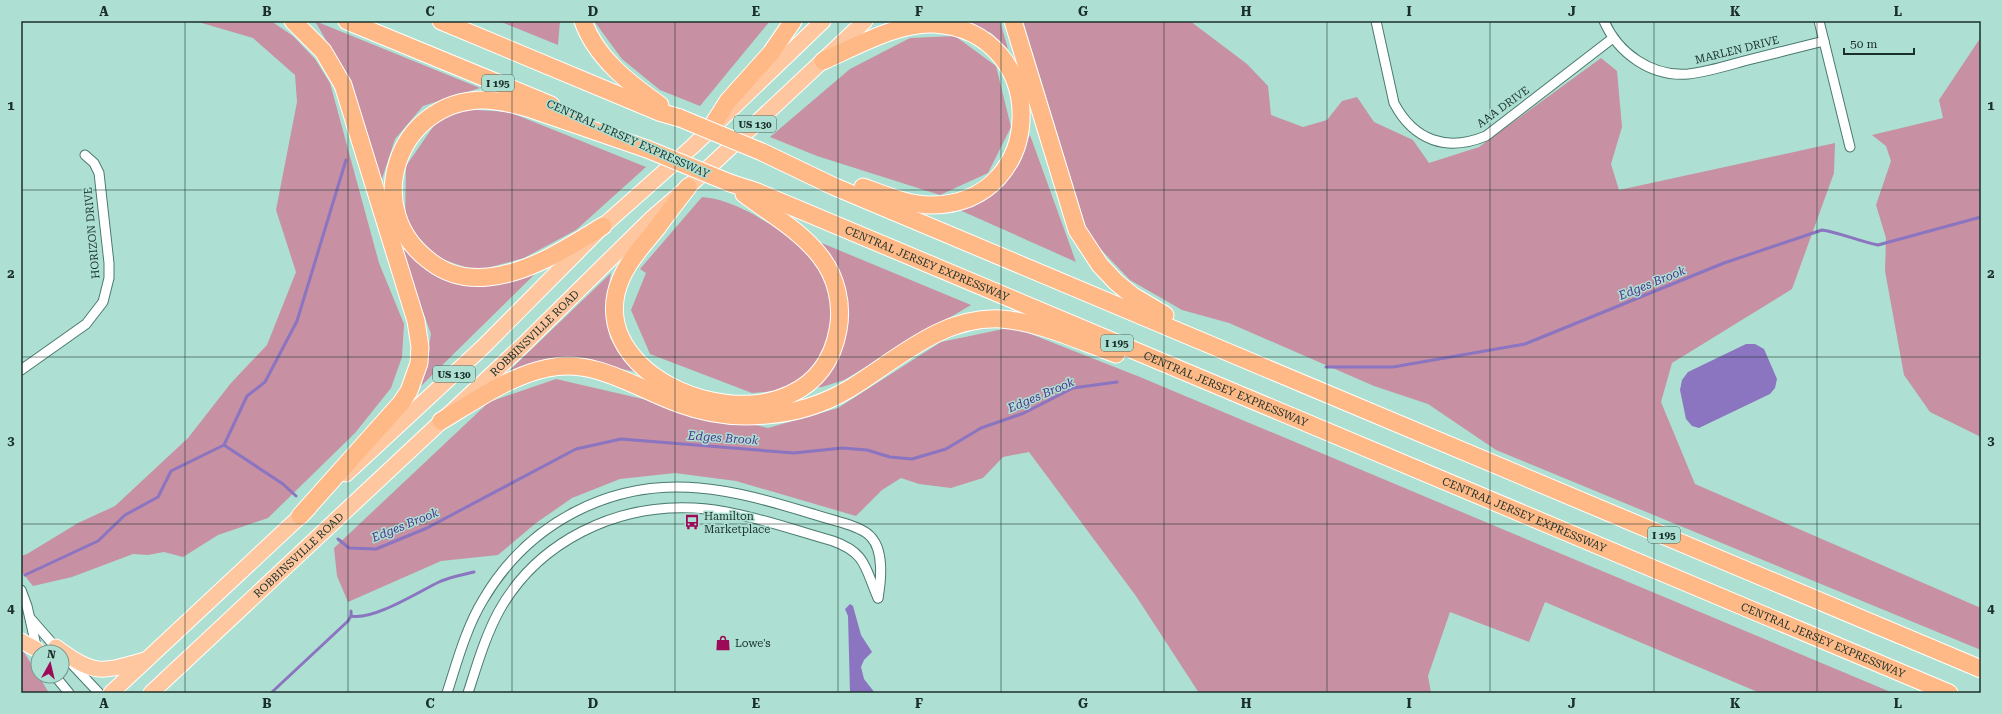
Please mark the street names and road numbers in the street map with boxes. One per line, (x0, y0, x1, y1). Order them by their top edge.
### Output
street label: MARLEN DRIVE (1694, 33, 1780, 67)
road number: I 195 (482, 75, 514, 91)
street label: AAA DRIVE (1474, 84, 1532, 130)
street label: CENTRAL JERSEY EXPRESSWAY (545, 97, 712, 181)
road number: US 130 (734, 116, 776, 132)
street label: HORIZON DRIVE (82, 187, 102, 279)
street label: CENTRAL JERSEY EXPRESSWAY (843, 223, 1012, 304)
street label: ROBBINSVILLE ROAD (487, 287, 582, 379)
road number: I 195 (1101, 335, 1133, 351)
street label: CENTRAL JERSEY EXPRESSWAY (1142, 349, 1310, 429)
road number: US 130 (433, 366, 475, 382)
street label: CENTRAL JERSEY EXPRESSWAY (1440, 474, 1609, 555)
street label: ROBBINSVILLE ROAD (251, 510, 346, 600)
road number: I 195 (1648, 527, 1680, 543)
street label: CENTRAL JERSEY EXPRESSWAY (1739, 600, 1908, 681)

